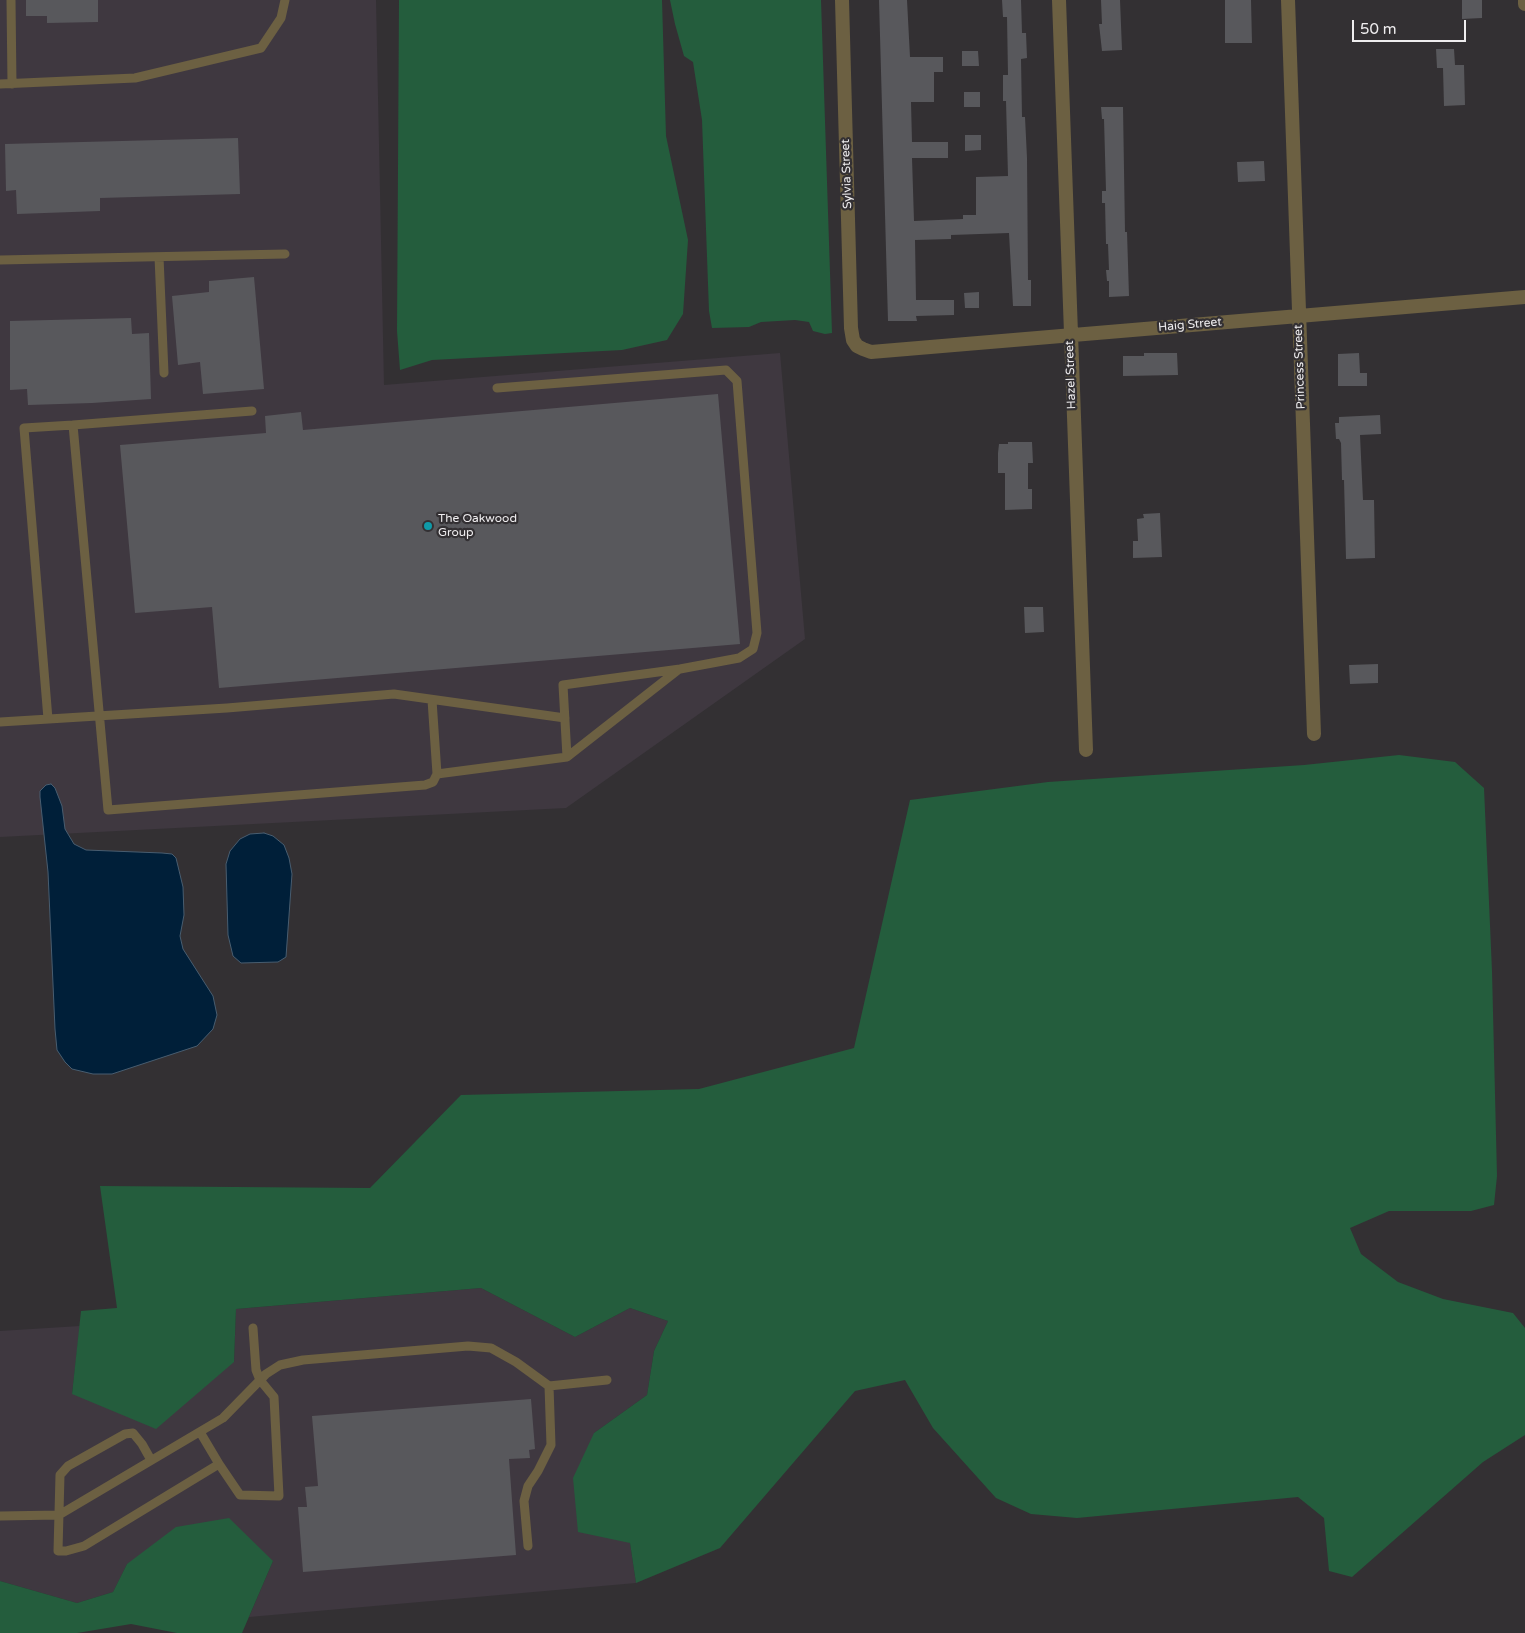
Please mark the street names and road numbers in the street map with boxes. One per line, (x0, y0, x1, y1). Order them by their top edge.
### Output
street label: Sylvia Street (839, 139, 855, 209)
street label: Haig Street (1158, 315, 1222, 335)
street label: Princess Street (1291, 324, 1309, 410)
street label: Hazel Street (1063, 340, 1079, 410)

